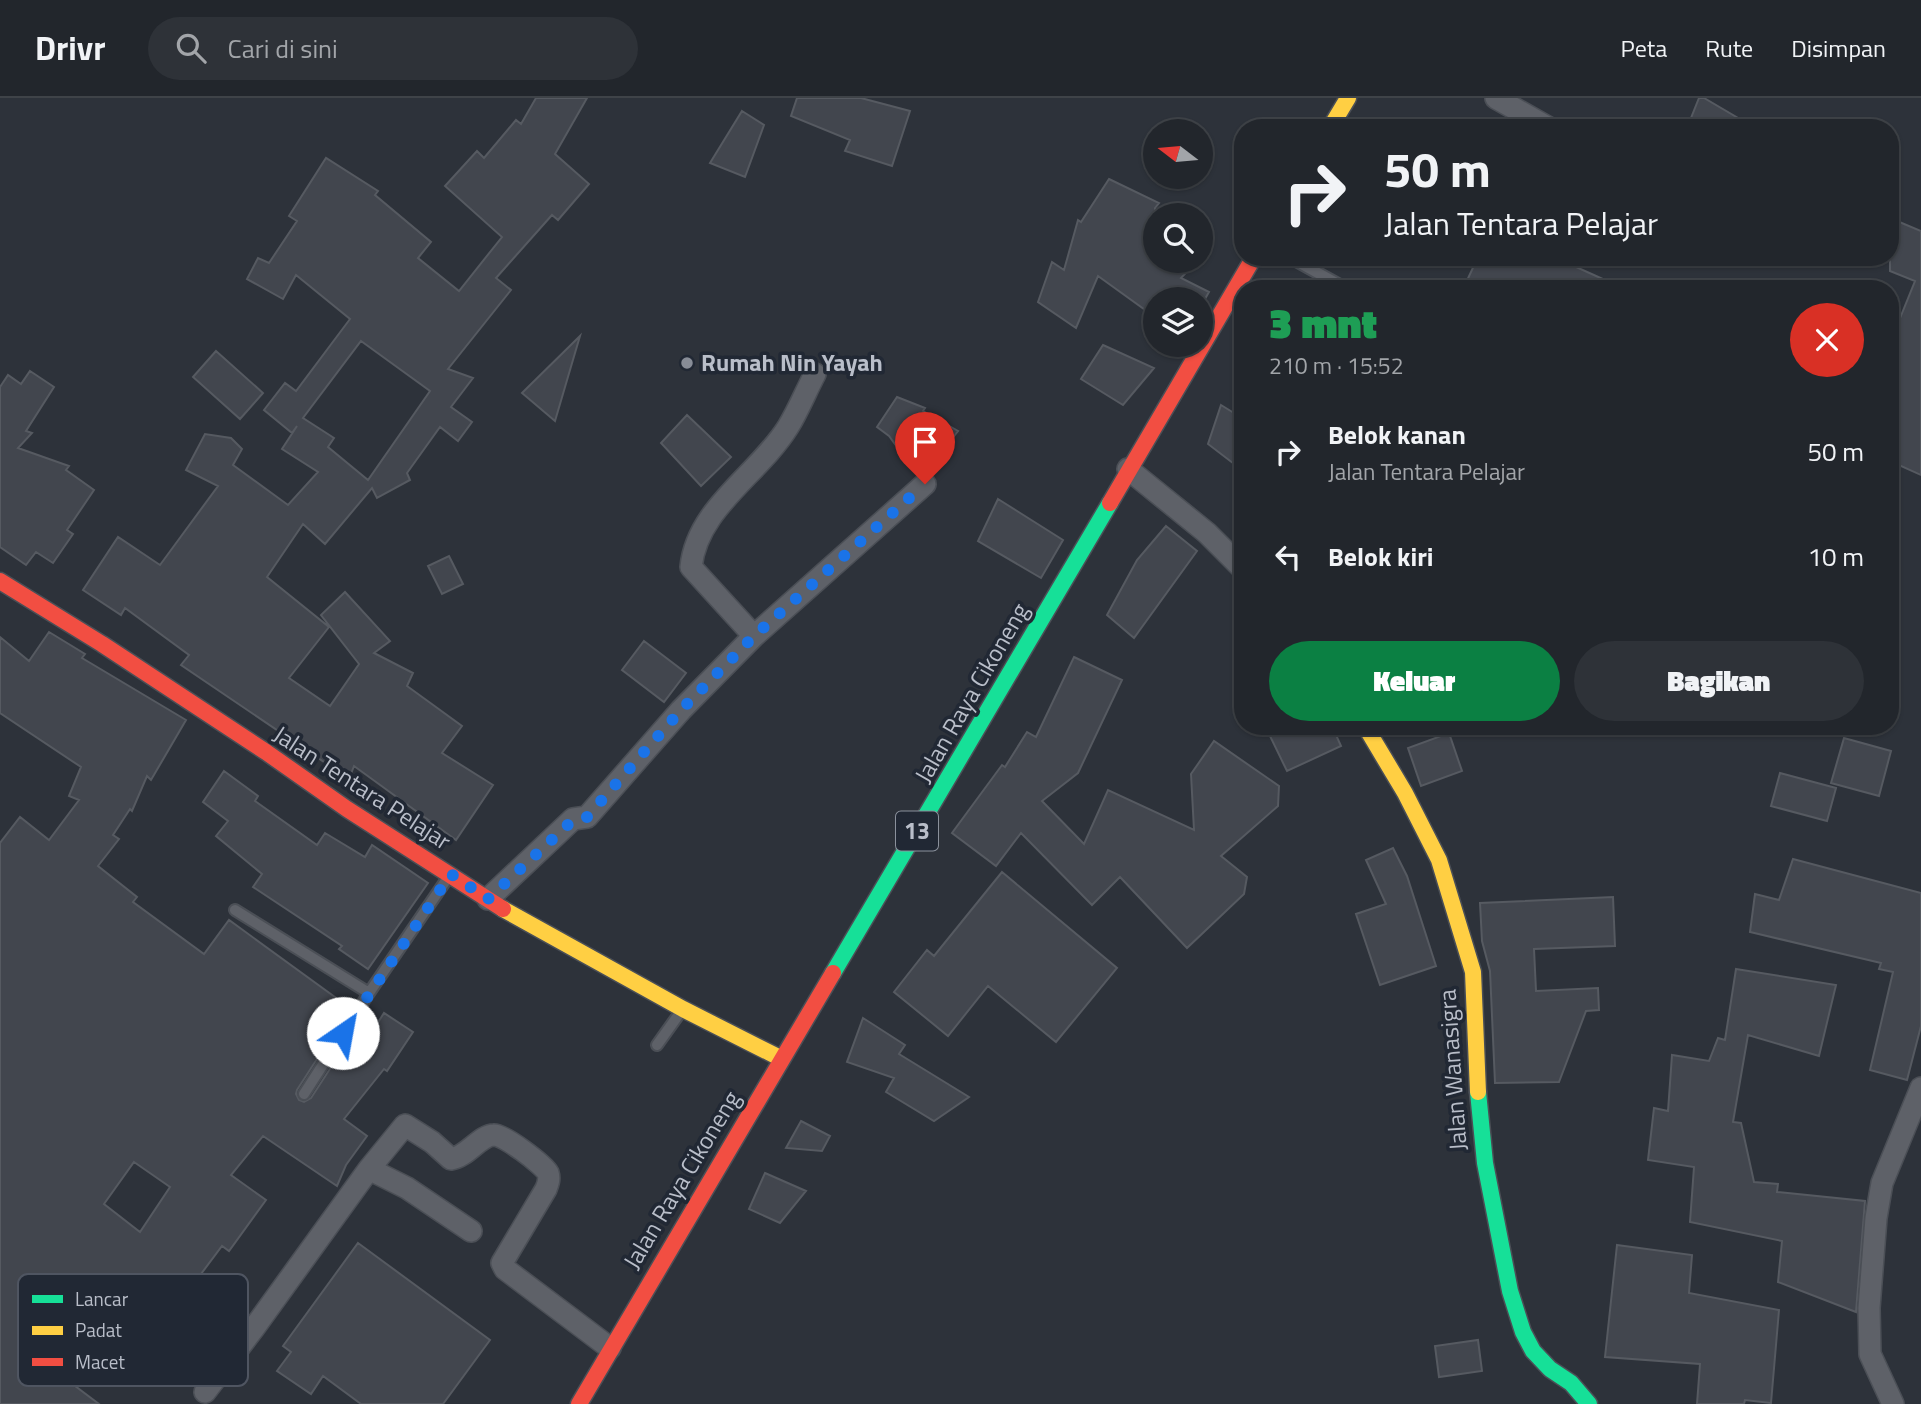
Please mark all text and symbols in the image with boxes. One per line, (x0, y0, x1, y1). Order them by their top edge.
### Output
search box (148, 17, 638, 80)
text: Drivr (35, 23, 106, 73)
icon: search (172, 29, 210, 67)
text: Cari di sini (228, 29, 338, 68)
text: Peta (1621, 30, 1667, 66)
text: Rute (1705, 30, 1753, 66)
text: Disimpan (1791, 30, 1886, 66)
north arrow (1143, 119, 1213, 189)
map controls (1143, 119, 1213, 357)
text: 50 m (1384, 131, 1491, 206)
icon: right (1269, 147, 1360, 238)
text: Jalan Tentara Pelajar (1384, 199, 1658, 247)
button: search (1143, 203, 1213, 273)
button: layers (1143, 287, 1213, 357)
text: 3 mnt (1269, 290, 1377, 354)
button: close (1790, 303, 1864, 377)
place label: Rumah Nin Yayah (701, 344, 883, 380)
text: 210 m · 15:52 (1269, 348, 1404, 383)
marker: Rumah Nin Yayah (679, 355, 695, 371)
pin (895, 412, 955, 484)
text: Belok kanan (1328, 415, 1466, 454)
icon: arrive (906, 423, 944, 461)
text: 50 m (1807, 432, 1864, 471)
icon: right (1269, 433, 1307, 471)
text: Jalan Tentara Pelajar (1328, 454, 1525, 489)
text: Belok kiri (1328, 537, 1434, 576)
text: 10 m (1807, 537, 1864, 576)
icon: left (1269, 538, 1307, 576)
street label: Jalan Raya Cikoneng (905, 596, 1037, 789)
button: Keluar (1269, 641, 1560, 721)
button: Bagikan (1574, 641, 1864, 721)
street label: Jalan Tentara Pelajar (267, 716, 459, 858)
road number: 13 (896, 811, 938, 850)
street label: Jalan Wanasigra (1428, 988, 1476, 1152)
position arrow (306, 996, 380, 1070)
street label: Jalan Raya Cikoneng (614, 1083, 749, 1276)
legend (18, 1274, 248, 1386)
text: Lancar (75, 1284, 129, 1313)
text: Padat (75, 1315, 122, 1344)
text: Macet (75, 1347, 125, 1376)

